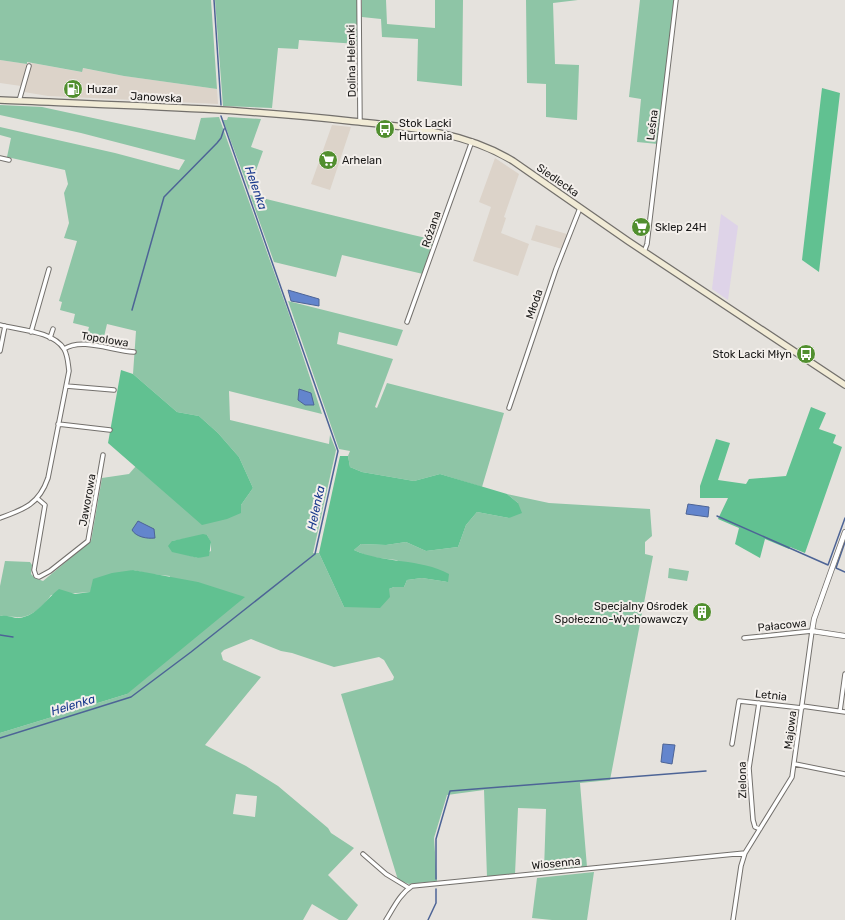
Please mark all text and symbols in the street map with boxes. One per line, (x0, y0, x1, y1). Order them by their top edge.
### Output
street label: Dolina Helenki (344, 25, 359, 97)
fuel station icon: Huzar (62, 78, 84, 100)
place label: Huzar (87, 83, 118, 96)
street label: Janowska (130, 90, 182, 105)
street label: Leśna (644, 109, 661, 141)
place label: Stok Lacki Hurtownia (399, 117, 452, 143)
bus stop icon: Stok Lacki Hurtownia (374, 118, 396, 140)
supermarket icon: Arhelan (317, 149, 339, 171)
place label: Arhelan (342, 154, 382, 167)
street label: Siedlecka (534, 161, 581, 200)
water label: Helenka (242, 164, 270, 212)
street label: Różana (419, 209, 444, 249)
supermarket icon: Sklep 24H (630, 216, 652, 238)
place label: Sklep 24H (655, 221, 707, 234)
street label: Młoda (523, 288, 546, 321)
street label: Topolowa (80, 329, 130, 350)
bus stop icon: Stok Lacki Młyn (795, 343, 817, 365)
place label: Stok Lacki Młyn (712, 348, 792, 361)
street label: Jaworowa (76, 473, 98, 527)
water label: Helenka (304, 484, 328, 532)
place label: Specjalny Ośrodek Społeczno-Wychowawczy (555, 600, 688, 626)
building icon: Specjalny Ośrodek Społeczno-Wychowawczy (691, 601, 713, 623)
street label: Pałacowa (757, 616, 807, 635)
street label: Letnia (754, 687, 787, 704)
water label: Helenka (49, 692, 97, 718)
street label: Majowa (782, 710, 799, 750)
street label: Zielona (736, 761, 749, 799)
street label: Wiosenna (531, 854, 581, 873)

